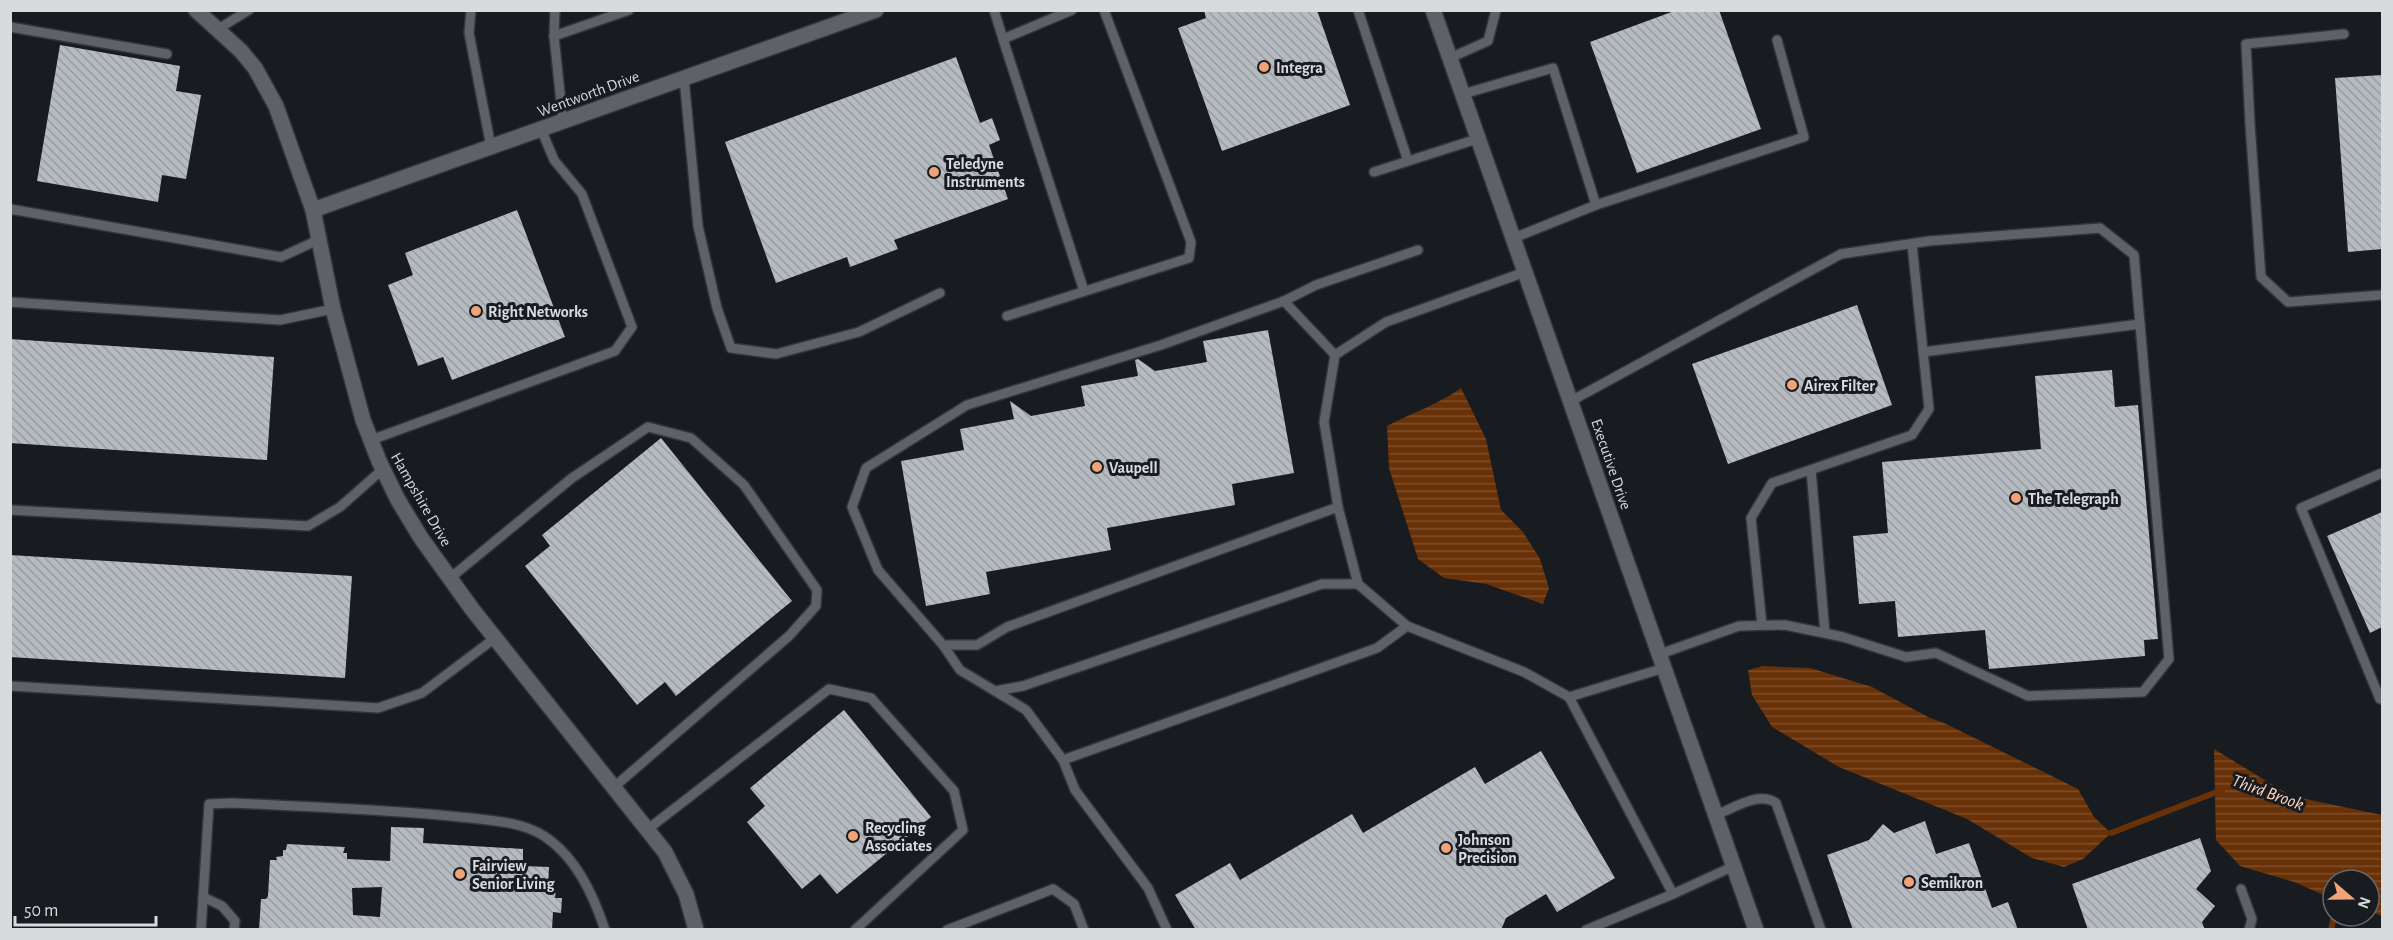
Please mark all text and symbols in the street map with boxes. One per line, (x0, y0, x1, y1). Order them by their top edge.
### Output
marker: Integra (1257, 60, 1271, 74)
place label: Integra (1276, 60, 1323, 76)
street label: Wentworth Drive (535, 68, 641, 120)
place label: Teledyne Instruments (946, 156, 1025, 190)
marker: Teledyne Instruments (927, 165, 941, 179)
marker: Right Networks (469, 304, 483, 318)
place label: Right Networks (488, 304, 588, 320)
marker: Airex Filter (1785, 378, 1799, 392)
place label: Airex Filter (1804, 378, 1875, 394)
street label: Executive Drive (1588, 417, 1634, 512)
street label: Hampshire Drive (388, 450, 454, 549)
marker: Vaupell (1090, 460, 1104, 474)
place label: Vaupell (1109, 460, 1158, 476)
marker: The Telegraph (2009, 491, 2023, 505)
place label: The Telegraph (2028, 491, 2119, 507)
water label: Third Brook (2229, 772, 2306, 814)
place label: Recycling Associates (865, 820, 932, 854)
marker: Recycling Associates (846, 829, 860, 843)
place label: Johnson Precision (1458, 832, 1517, 866)
marker: Johnson Precision (1439, 841, 1453, 855)
place label: Fairview Senior Living (472, 858, 556, 892)
marker: Fairview Senior Living (453, 867, 467, 881)
north arrow (2321, 868, 2381, 928)
marker: Semikron (1902, 875, 1916, 889)
place label: Semikron (1921, 875, 1983, 891)
scale bar (15, 889, 156, 927)
text: N (2355, 895, 2374, 911)
text: 50 m (24, 902, 58, 920)

